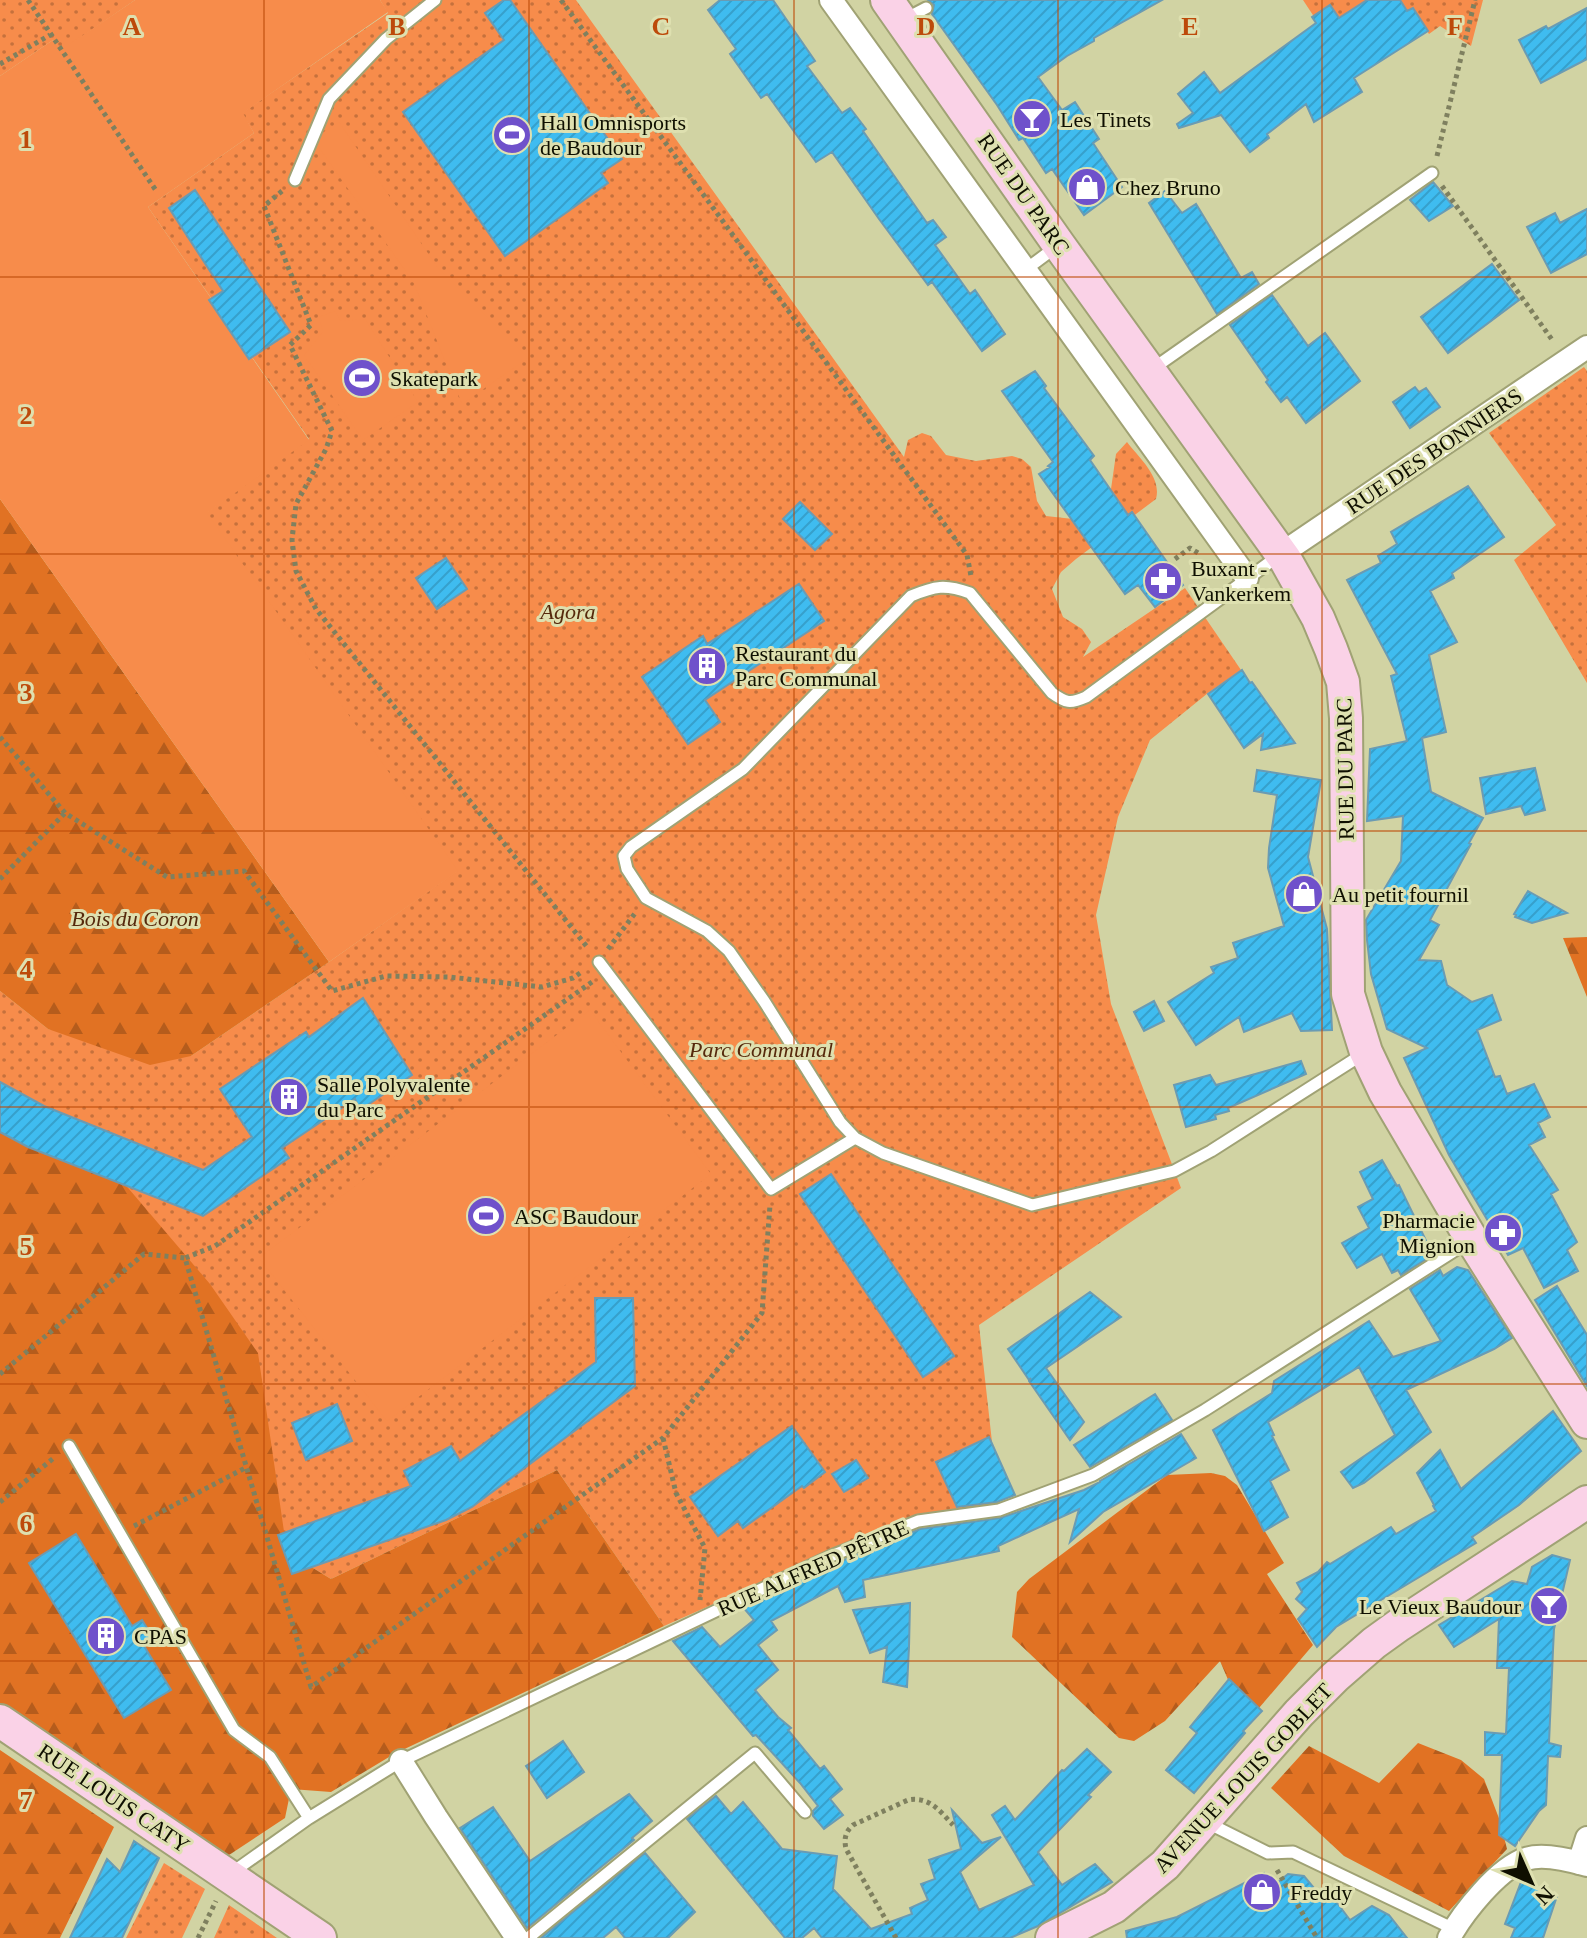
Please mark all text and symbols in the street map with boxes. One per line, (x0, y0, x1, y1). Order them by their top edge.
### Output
text: A (123, 12, 142, 41)
text: B (388, 12, 406, 41)
text: C (652, 12, 670, 41)
text: D (917, 12, 935, 41)
text: E (1181, 12, 1199, 41)
text: F (1447, 12, 1463, 41)
bar icon: Les Tinets (1011, 98, 1053, 140)
place label: Les Tinets (1060, 107, 1151, 132)
place label: Hall Omnisports de Baudour (540, 110, 686, 160)
sports icon: Hall Omnisports de Baudour (491, 114, 533, 156)
text: 1 (20, 125, 33, 154)
street label: RUE DU PARC (973, 129, 1075, 259)
shop icon: Chez Bruno (1066, 166, 1108, 208)
place label: Chez Bruno (1115, 175, 1221, 200)
sports icon: Skatepark (341, 357, 383, 399)
place label: Skatepark (390, 366, 478, 391)
street label: RUE DES BONNIERS (1341, 383, 1527, 519)
text: 2 (20, 401, 33, 430)
place label: Buxant - Vankerkem (1191, 556, 1291, 606)
pharmacy icon: Buxant - Vankerkem (1142, 560, 1184, 602)
park label: Agora (539, 599, 596, 624)
place label: Restaurant du Parc Communal (735, 641, 877, 691)
building icon: Restaurant du Parc Communal (686, 645, 728, 687)
text: 3 (20, 678, 33, 707)
street label: RUE DU PARC (1331, 698, 1359, 840)
shop icon: Au petit fournil (1283, 873, 1325, 915)
place label: Au petit fournil (1332, 882, 1469, 907)
park label: Bois du Coron (71, 906, 199, 931)
text: 4 (20, 955, 33, 984)
park label: Parc Communal (688, 1037, 833, 1062)
place label: Salle Polyvalente du Parc (317, 1072, 470, 1122)
building icon: Salle Polyvalente du Parc (268, 1076, 310, 1118)
sports icon: ASC Baudour (465, 1195, 507, 1237)
place label: ASC Baudour (514, 1204, 639, 1229)
place label: Pharmacie Mignion (1382, 1208, 1475, 1258)
pharmacy icon: Pharmacie Mignion (1482, 1212, 1524, 1254)
text: 5 (20, 1232, 33, 1261)
text: 6 (20, 1509, 33, 1538)
street label: RUE ALFRED PÊTRE (714, 1515, 912, 1621)
bar icon: Le Vieux Baudour (1528, 1585, 1570, 1627)
place label: Le Vieux Baudour (1359, 1594, 1522, 1619)
building icon: CPAS (85, 1615, 127, 1657)
place label: CPAS (134, 1624, 187, 1649)
street label: AVENUE LOUIS GOBLET (1149, 1678, 1338, 1878)
street label: RUE LOUIS CATY (34, 1738, 195, 1858)
text: 7 (20, 1786, 33, 1815)
north arrow (1491, 1842, 1571, 1922)
shop icon: Freddy (1241, 1871, 1283, 1913)
place label: Freddy (1290, 1880, 1352, 1905)
text: N (1530, 1881, 1559, 1910)

